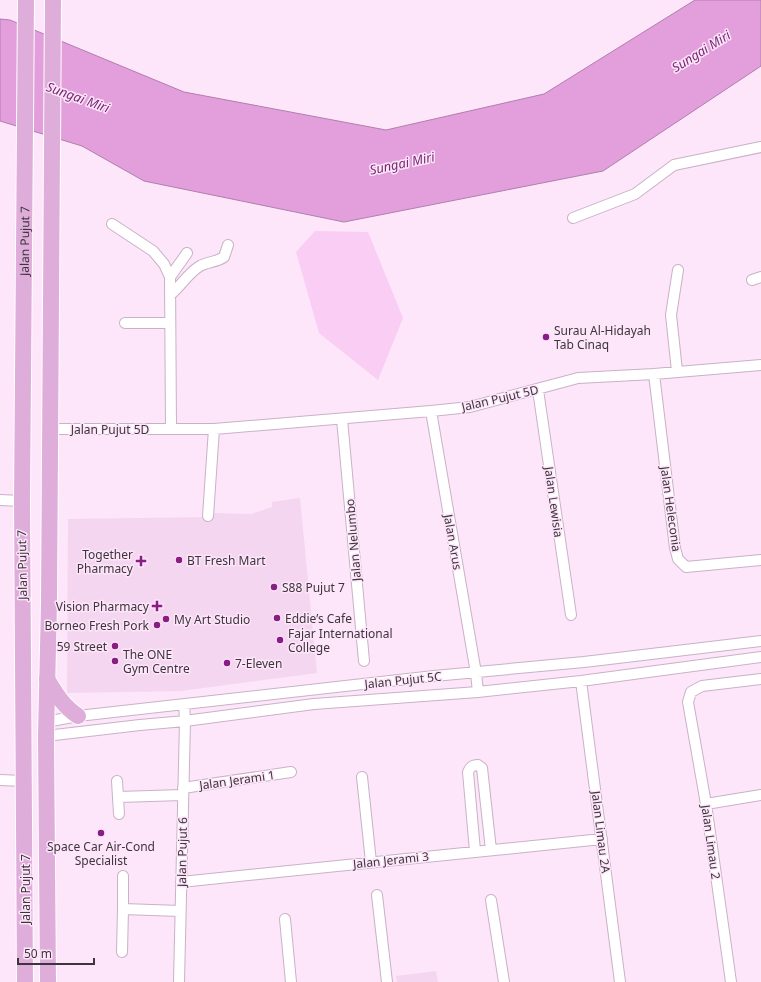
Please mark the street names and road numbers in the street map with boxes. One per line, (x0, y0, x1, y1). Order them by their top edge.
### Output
street label: Jalan Pujut 7 (15, 206, 33, 277)
street label: Jalan Pujut 5D (459, 381, 540, 415)
street label: Jalan Pujut 5D (70, 421, 150, 438)
street label: Jalan Heleconia (656, 464, 685, 553)
street label: Jalan Lewisia (540, 465, 567, 538)
street label: Jalan Nelumbo (341, 498, 365, 583)
street label: Jalan Arus (440, 512, 466, 571)
street label: Jalan Pujut 7 (13, 530, 31, 601)
street label: Jalan Pujut 5C (363, 667, 443, 693)
street label: Jalan Jerami 1 (197, 766, 276, 794)
street label: Jalan Limau 2A (587, 789, 615, 874)
street label: Jalan Limau 2 (697, 803, 725, 881)
street label: Jalan Pujut 6 (173, 817, 191, 888)
street label: Jalan Jerami 3 (351, 848, 430, 873)
street label: Jalan Pujut 7 (17, 854, 34, 925)

